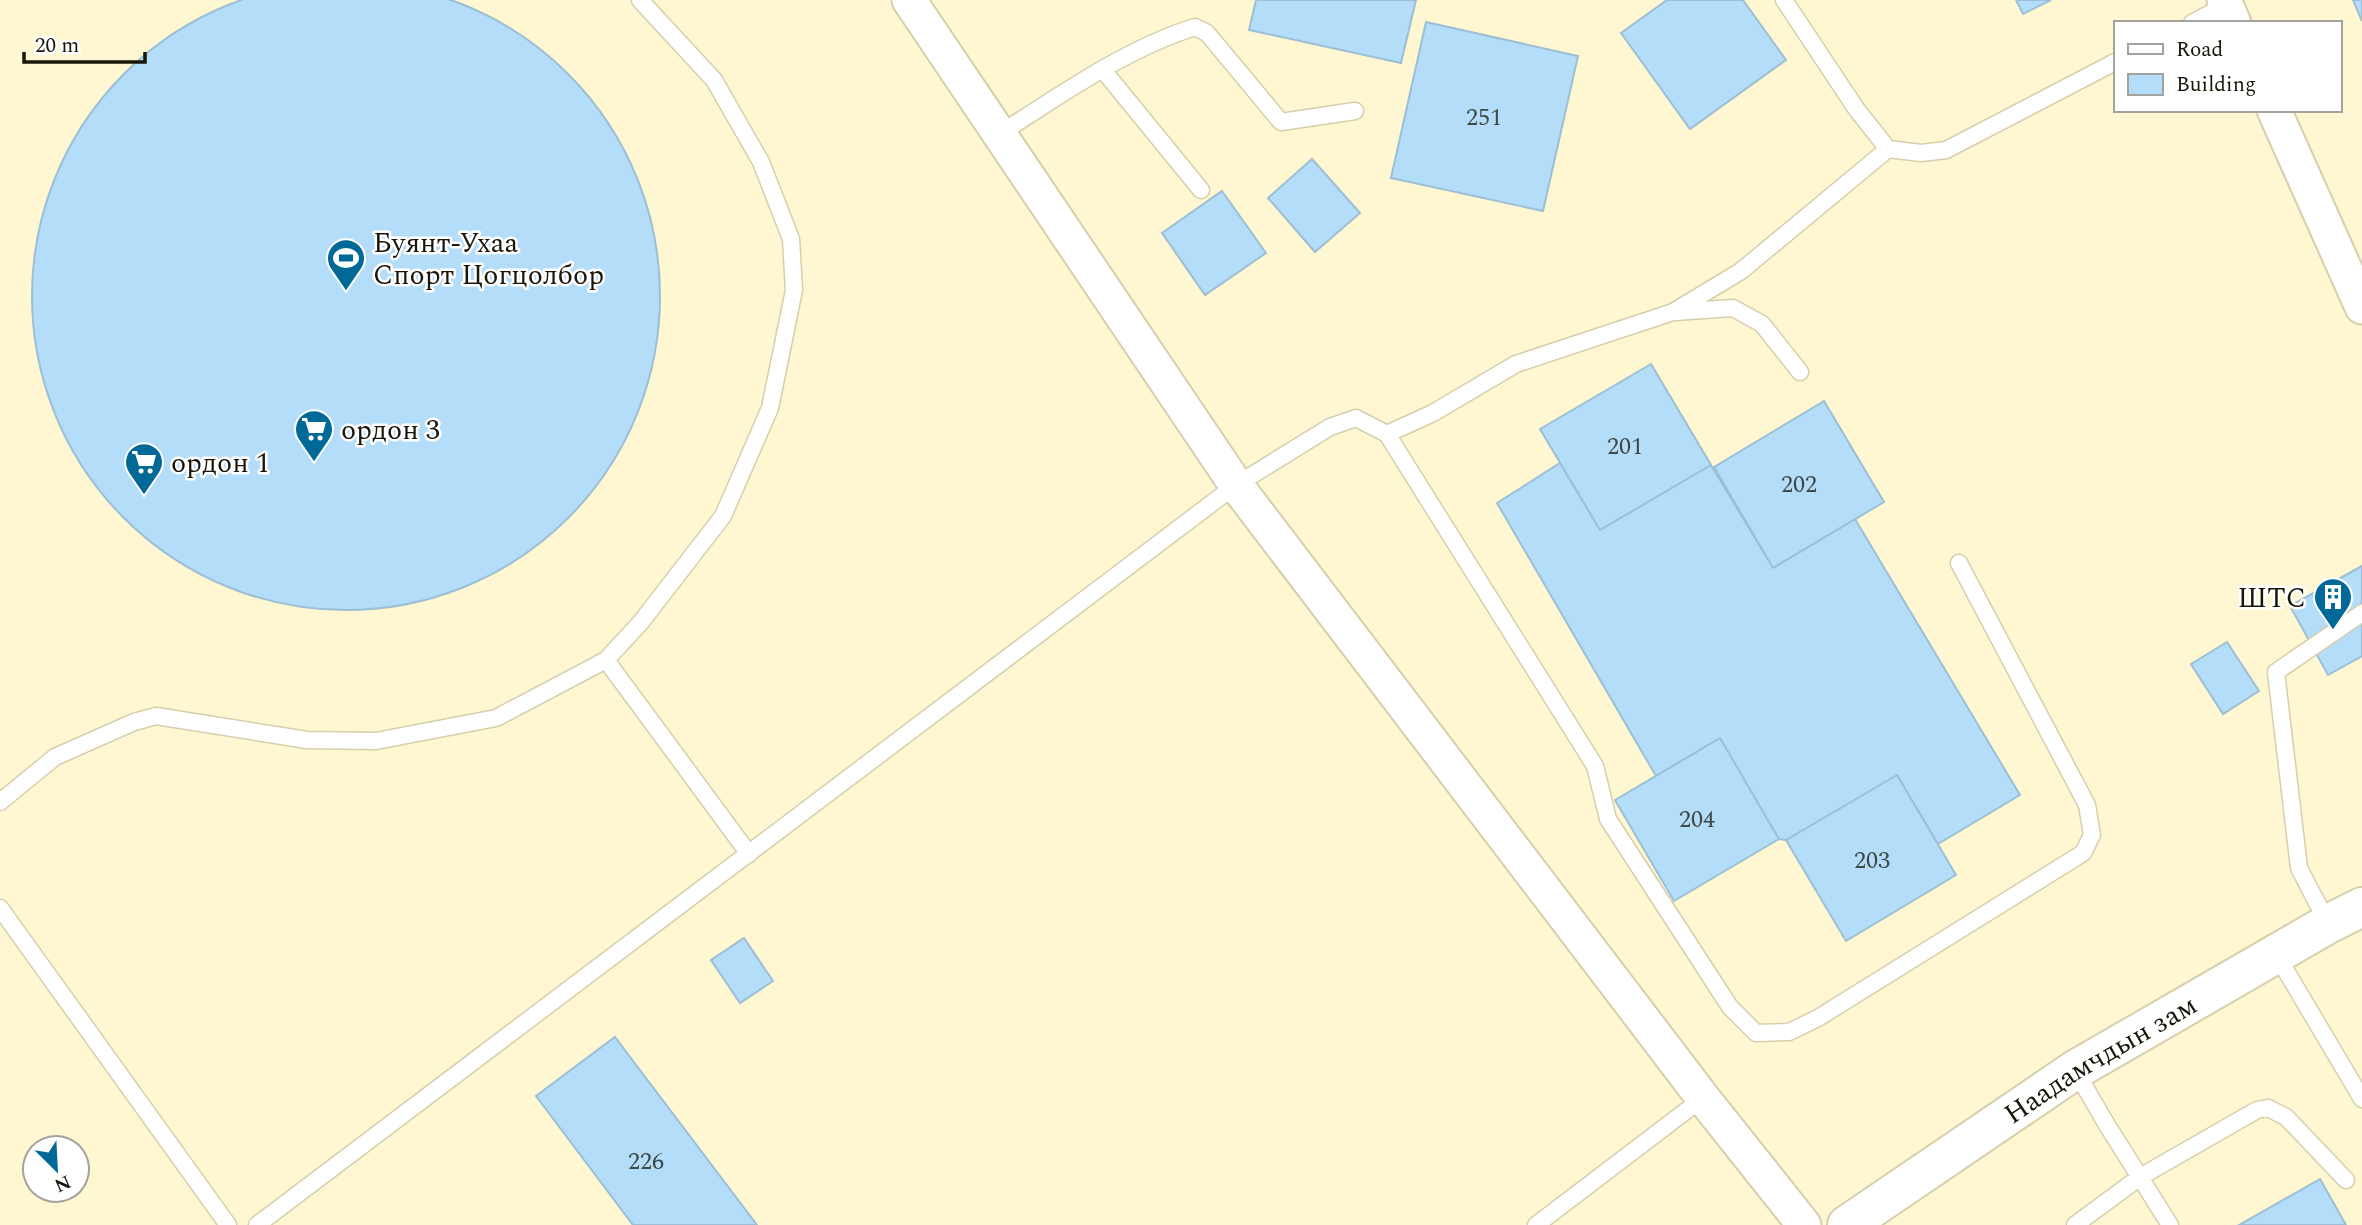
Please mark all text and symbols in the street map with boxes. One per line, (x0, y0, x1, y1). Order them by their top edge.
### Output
scale bar (24, 21, 145, 65)
legend (2114, 21, 2341, 112)
text: 20 m (35, 30, 79, 62)
text: Road (2176, 34, 2223, 66)
text: Building (2176, 69, 2256, 101)
house number: 251 (1466, 100, 1502, 136)
place label: Буянт-Ухаа Спорт Цогцолбор (373, 222, 604, 297)
sports icon: Буянт-Ухаа Спорт Цогцолбор (325, 237, 367, 292)
supermarket icon: ордон 3 (293, 408, 335, 463)
place label: ордон 3 (341, 409, 440, 452)
house number: 201 (1607, 429, 1643, 465)
supermarket icon: ордон 1 (123, 441, 165, 496)
place label: ордон 1 (171, 442, 270, 485)
house number: 202 (1781, 467, 1817, 503)
building icon: ШТС (2312, 576, 2354, 631)
place label: ШТС (2237, 577, 2306, 620)
house number: 204 (1679, 802, 1715, 838)
house number: 203 (1854, 843, 1890, 879)
street label: Наадамчдын зам (1995, 984, 2205, 1136)
north arrow (21, 1134, 91, 1204)
house number: 226 (628, 1144, 664, 1180)
text: N (49, 1167, 75, 1200)

